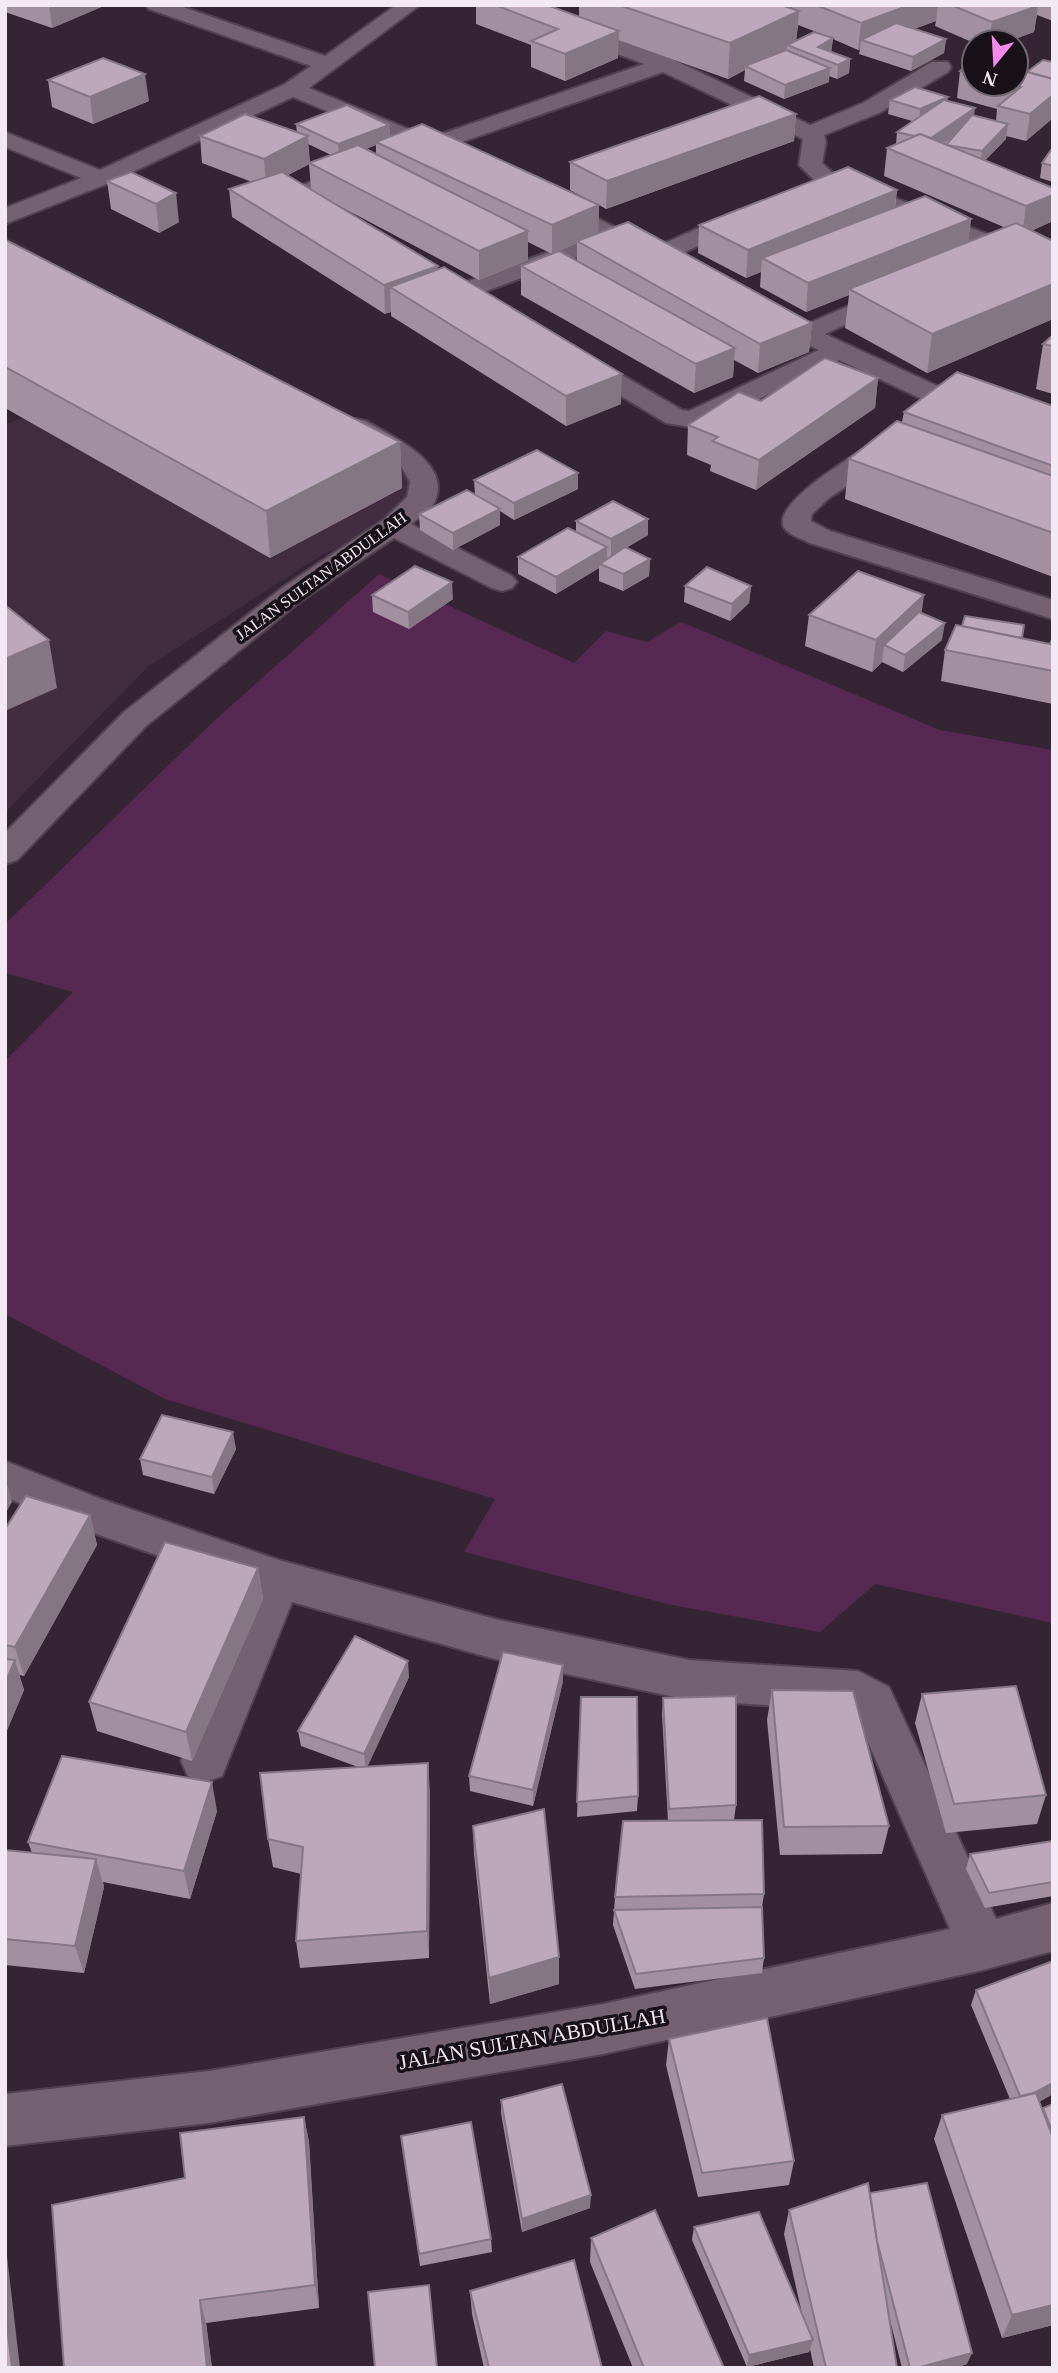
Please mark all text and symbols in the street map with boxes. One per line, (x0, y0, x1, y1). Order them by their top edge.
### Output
north arrow (960, 28, 1030, 98)
text: N (980, 67, 1000, 91)
street label: JALAN SULTAN ABDULLAH (233, 508, 410, 643)
street label: JALAN SULTAN ABDULLAH (397, 2004, 667, 2074)

